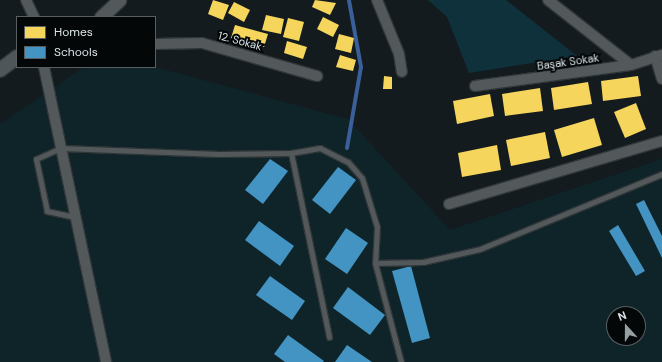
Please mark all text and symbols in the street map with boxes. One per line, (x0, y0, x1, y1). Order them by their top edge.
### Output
legend (16, 16, 156, 68)
text: Homes (54, 24, 93, 40)
street label: 12. Sokak (217, 29, 263, 53)
text: Schools (54, 44, 98, 60)
street label: Başak Sokak (536, 51, 600, 73)
north arrow (606, 306, 646, 346)
text: N (616, 308, 628, 324)

